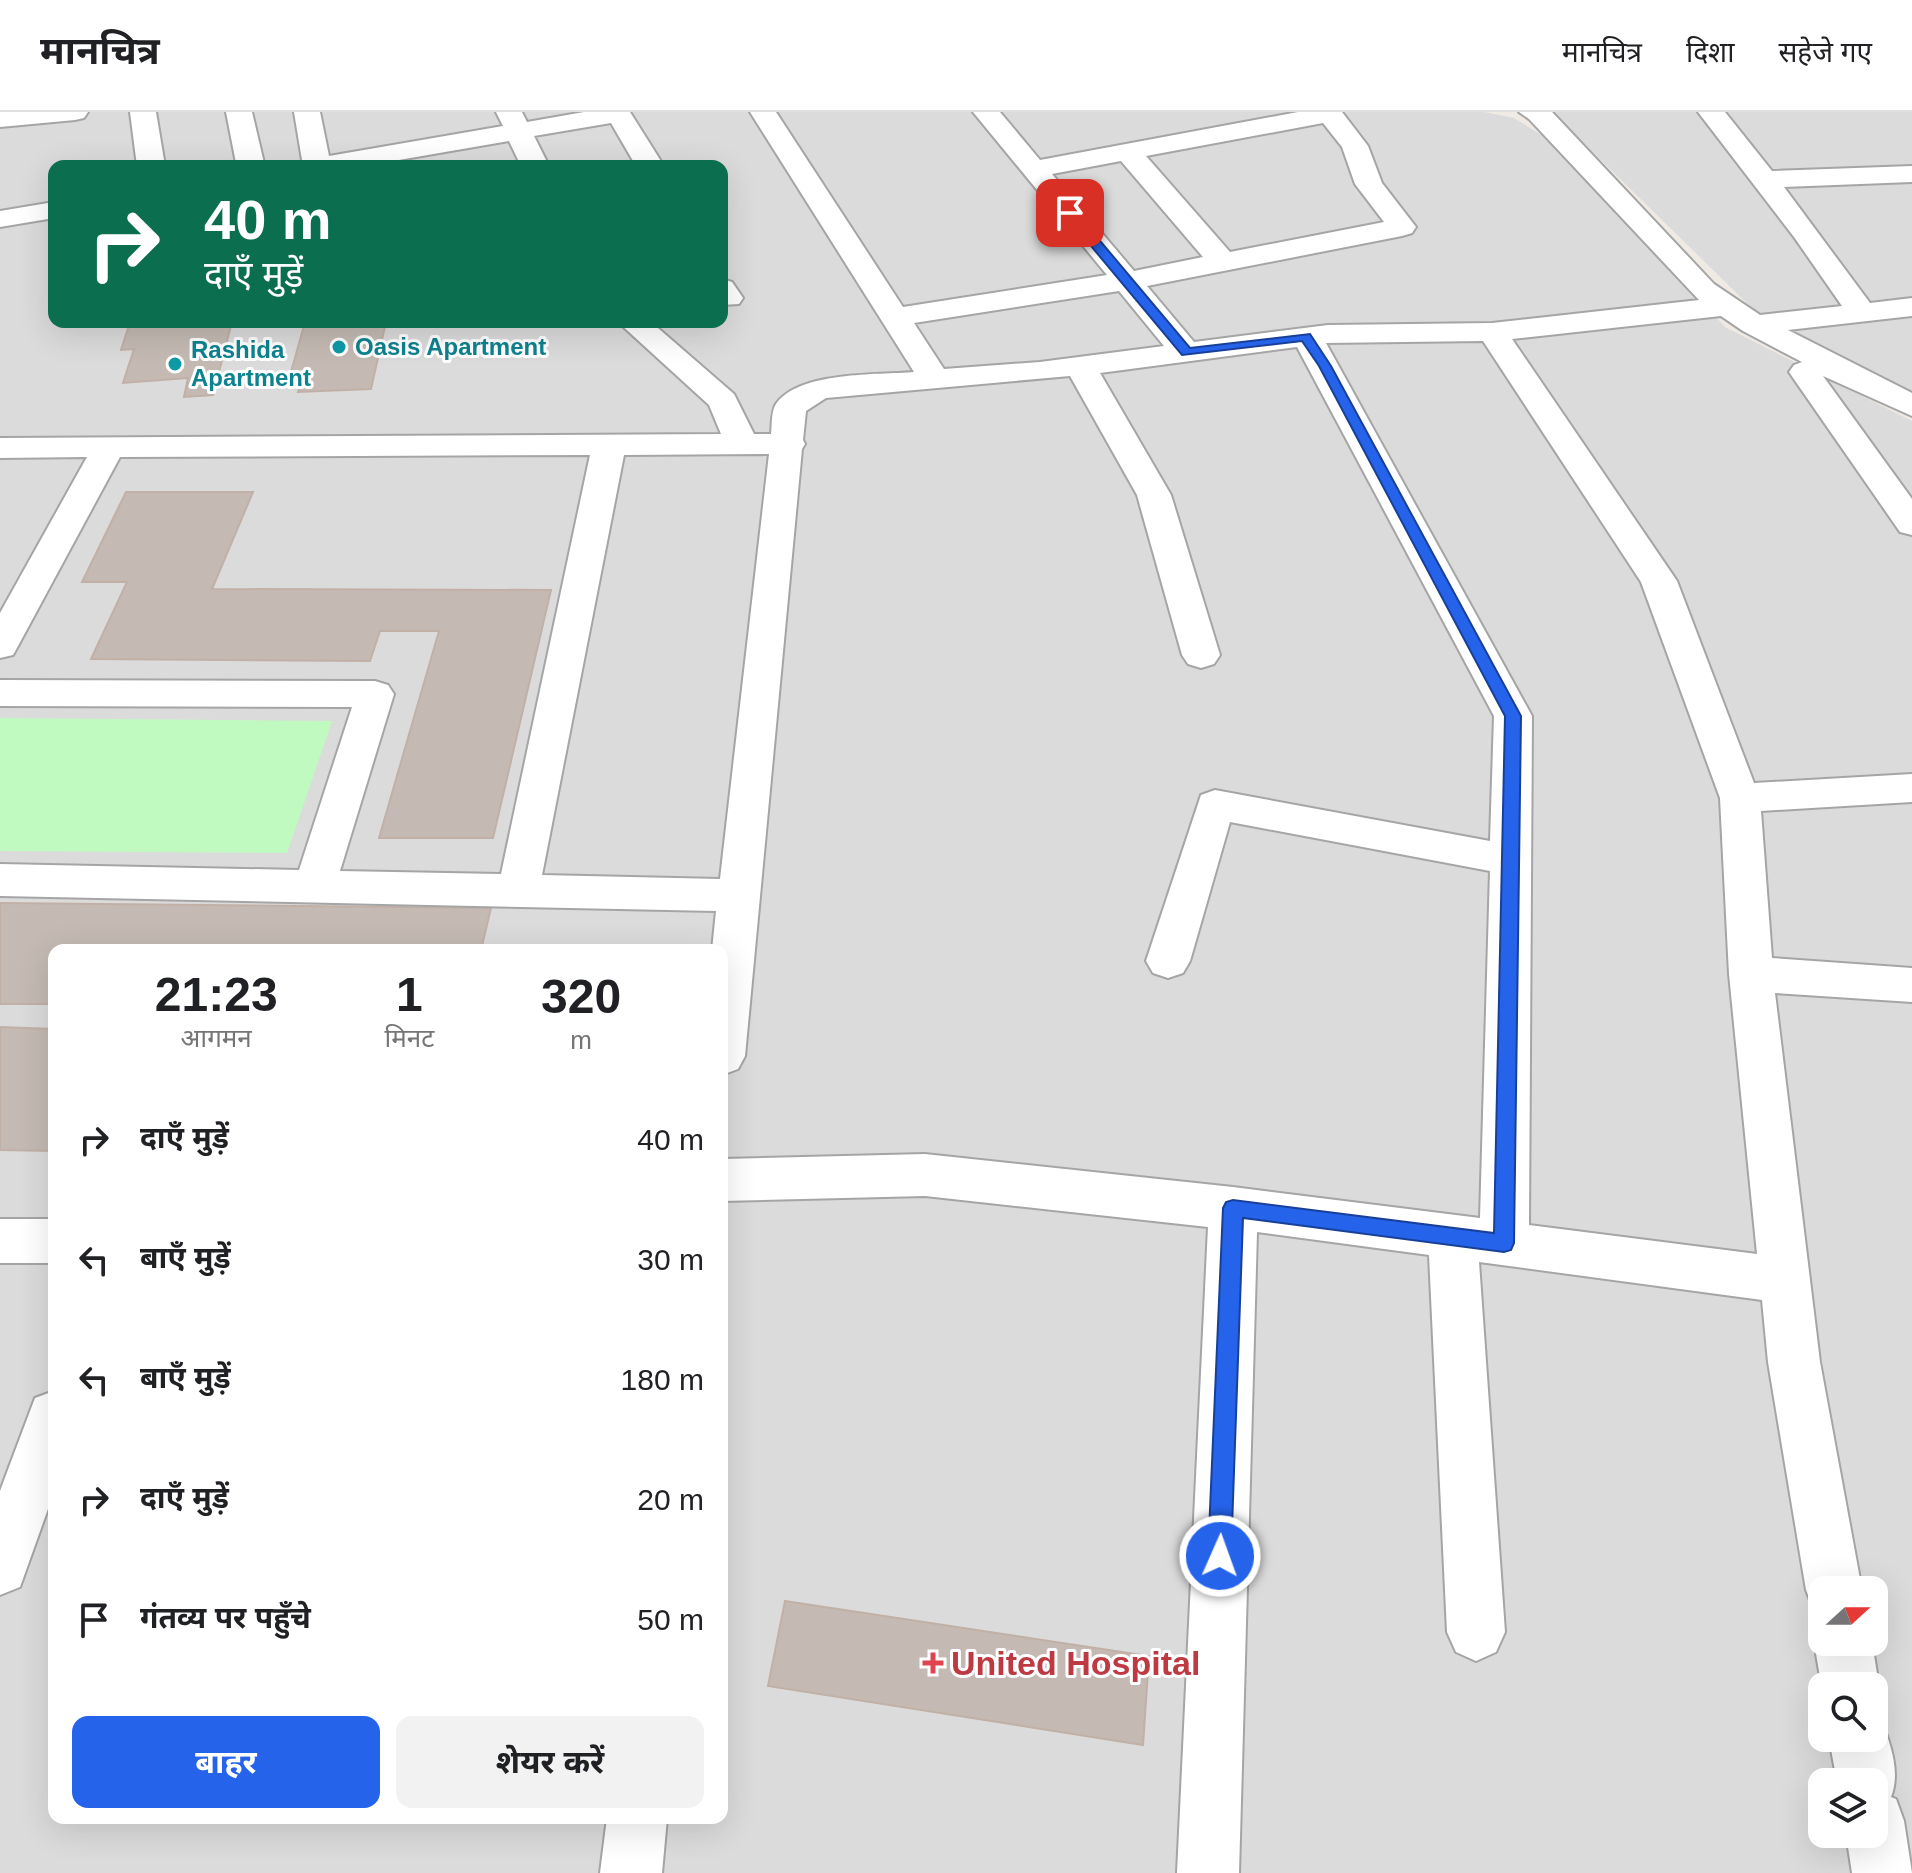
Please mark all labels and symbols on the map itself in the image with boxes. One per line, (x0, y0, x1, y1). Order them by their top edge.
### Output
pin (1036, 179, 1104, 247)
place label: Oasis Apartment (355, 333, 546, 360)
place label: Rashida Apartment (191, 336, 311, 391)
marker: Oasis Apartment (330, 338, 348, 356)
marker: Rashida Apartment (166, 355, 184, 373)
position arrow (1178, 1514, 1262, 1598)
north arrow (1808, 1576, 1888, 1656)
place label: United Hospital (951, 1644, 1200, 1682)
marker: United Hospital (922, 1652, 944, 1674)

